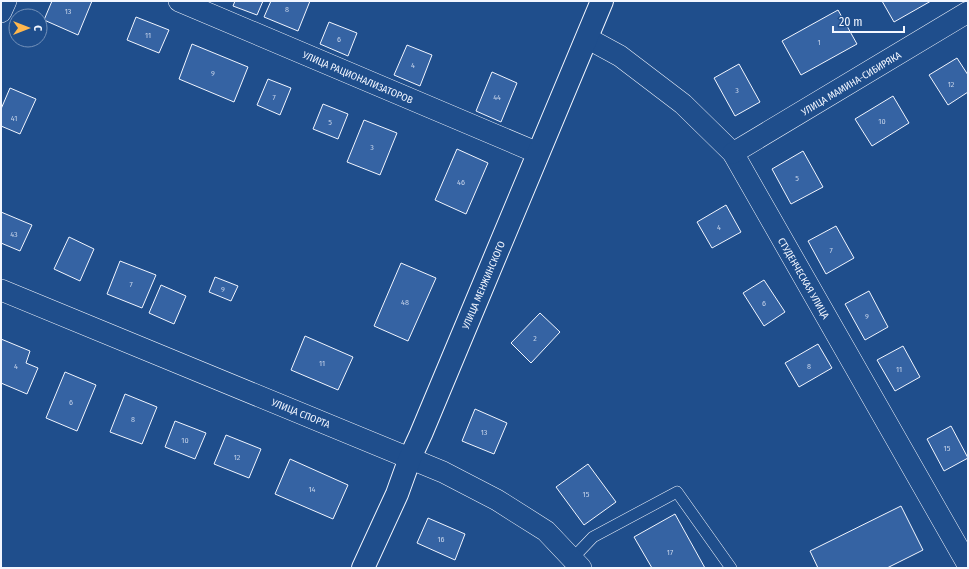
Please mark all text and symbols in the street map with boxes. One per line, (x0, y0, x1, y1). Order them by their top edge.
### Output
house number: 8 (285, 5, 289, 14)
house number: 13 (65, 7, 72, 16)
north arrow (8, 8, 48, 48)
scale bar (833, 8, 904, 34)
text: 20 m (839, 15, 863, 29)
text: С (31, 25, 44, 31)
house number: 11 (145, 31, 151, 40)
house number: 6 (337, 35, 341, 44)
house number: 1 (817, 38, 821, 47)
street label: УЛИЦА РАЦИОНАЛИЗАТОРОВ (300, 49, 415, 107)
street label: УЛИЦА МАМИНА-СИБИРЯКА (799, 49, 904, 119)
house number: 4 (411, 61, 415, 70)
house number: 9 (211, 69, 215, 78)
house number: 12 (948, 80, 955, 89)
house number: 3 (735, 86, 739, 95)
house number: 7 (272, 93, 276, 102)
house number: 44 (493, 93, 501, 102)
house number: 41 (11, 114, 17, 123)
house number: 10 (878, 117, 886, 126)
house number: 5 (328, 118, 332, 127)
house number: 3 (370, 143, 374, 152)
house number: 5 (795, 174, 799, 183)
house number: 46 (457, 178, 465, 187)
house number: 4 (717, 223, 721, 232)
house number: 43 (10, 230, 18, 239)
street label: СТУДЕНЧЕСКАЯ УЛИЦА (775, 236, 832, 322)
street label: УЛИЦА МЕНЖИНСКОГО (460, 240, 508, 332)
house number: 7 (829, 246, 833, 255)
house number: 7 (129, 280, 133, 289)
house number: 9 (221, 285, 225, 294)
house number: 48 (401, 298, 409, 307)
house number: 6 (762, 299, 766, 308)
house number: 9 (865, 312, 869, 321)
house number: 2 (533, 334, 537, 343)
house number: 11 (319, 359, 325, 368)
house number: 4 (14, 362, 18, 371)
house number: 8 (807, 362, 811, 371)
house number: 11 (896, 365, 902, 374)
street label: УЛИЦА СПОРТА (269, 396, 332, 431)
house number: 6 (69, 398, 73, 407)
house number: 8 (131, 415, 135, 424)
house number: 13 (481, 428, 488, 437)
house number: 10 (181, 436, 189, 445)
house number: 15 (944, 444, 951, 453)
house number: 12 (234, 453, 241, 462)
house number: 14 (309, 485, 316, 494)
house number: 15 (583, 490, 590, 499)
house number: 16 (437, 535, 445, 544)
house number: 17 (667, 548, 674, 557)

